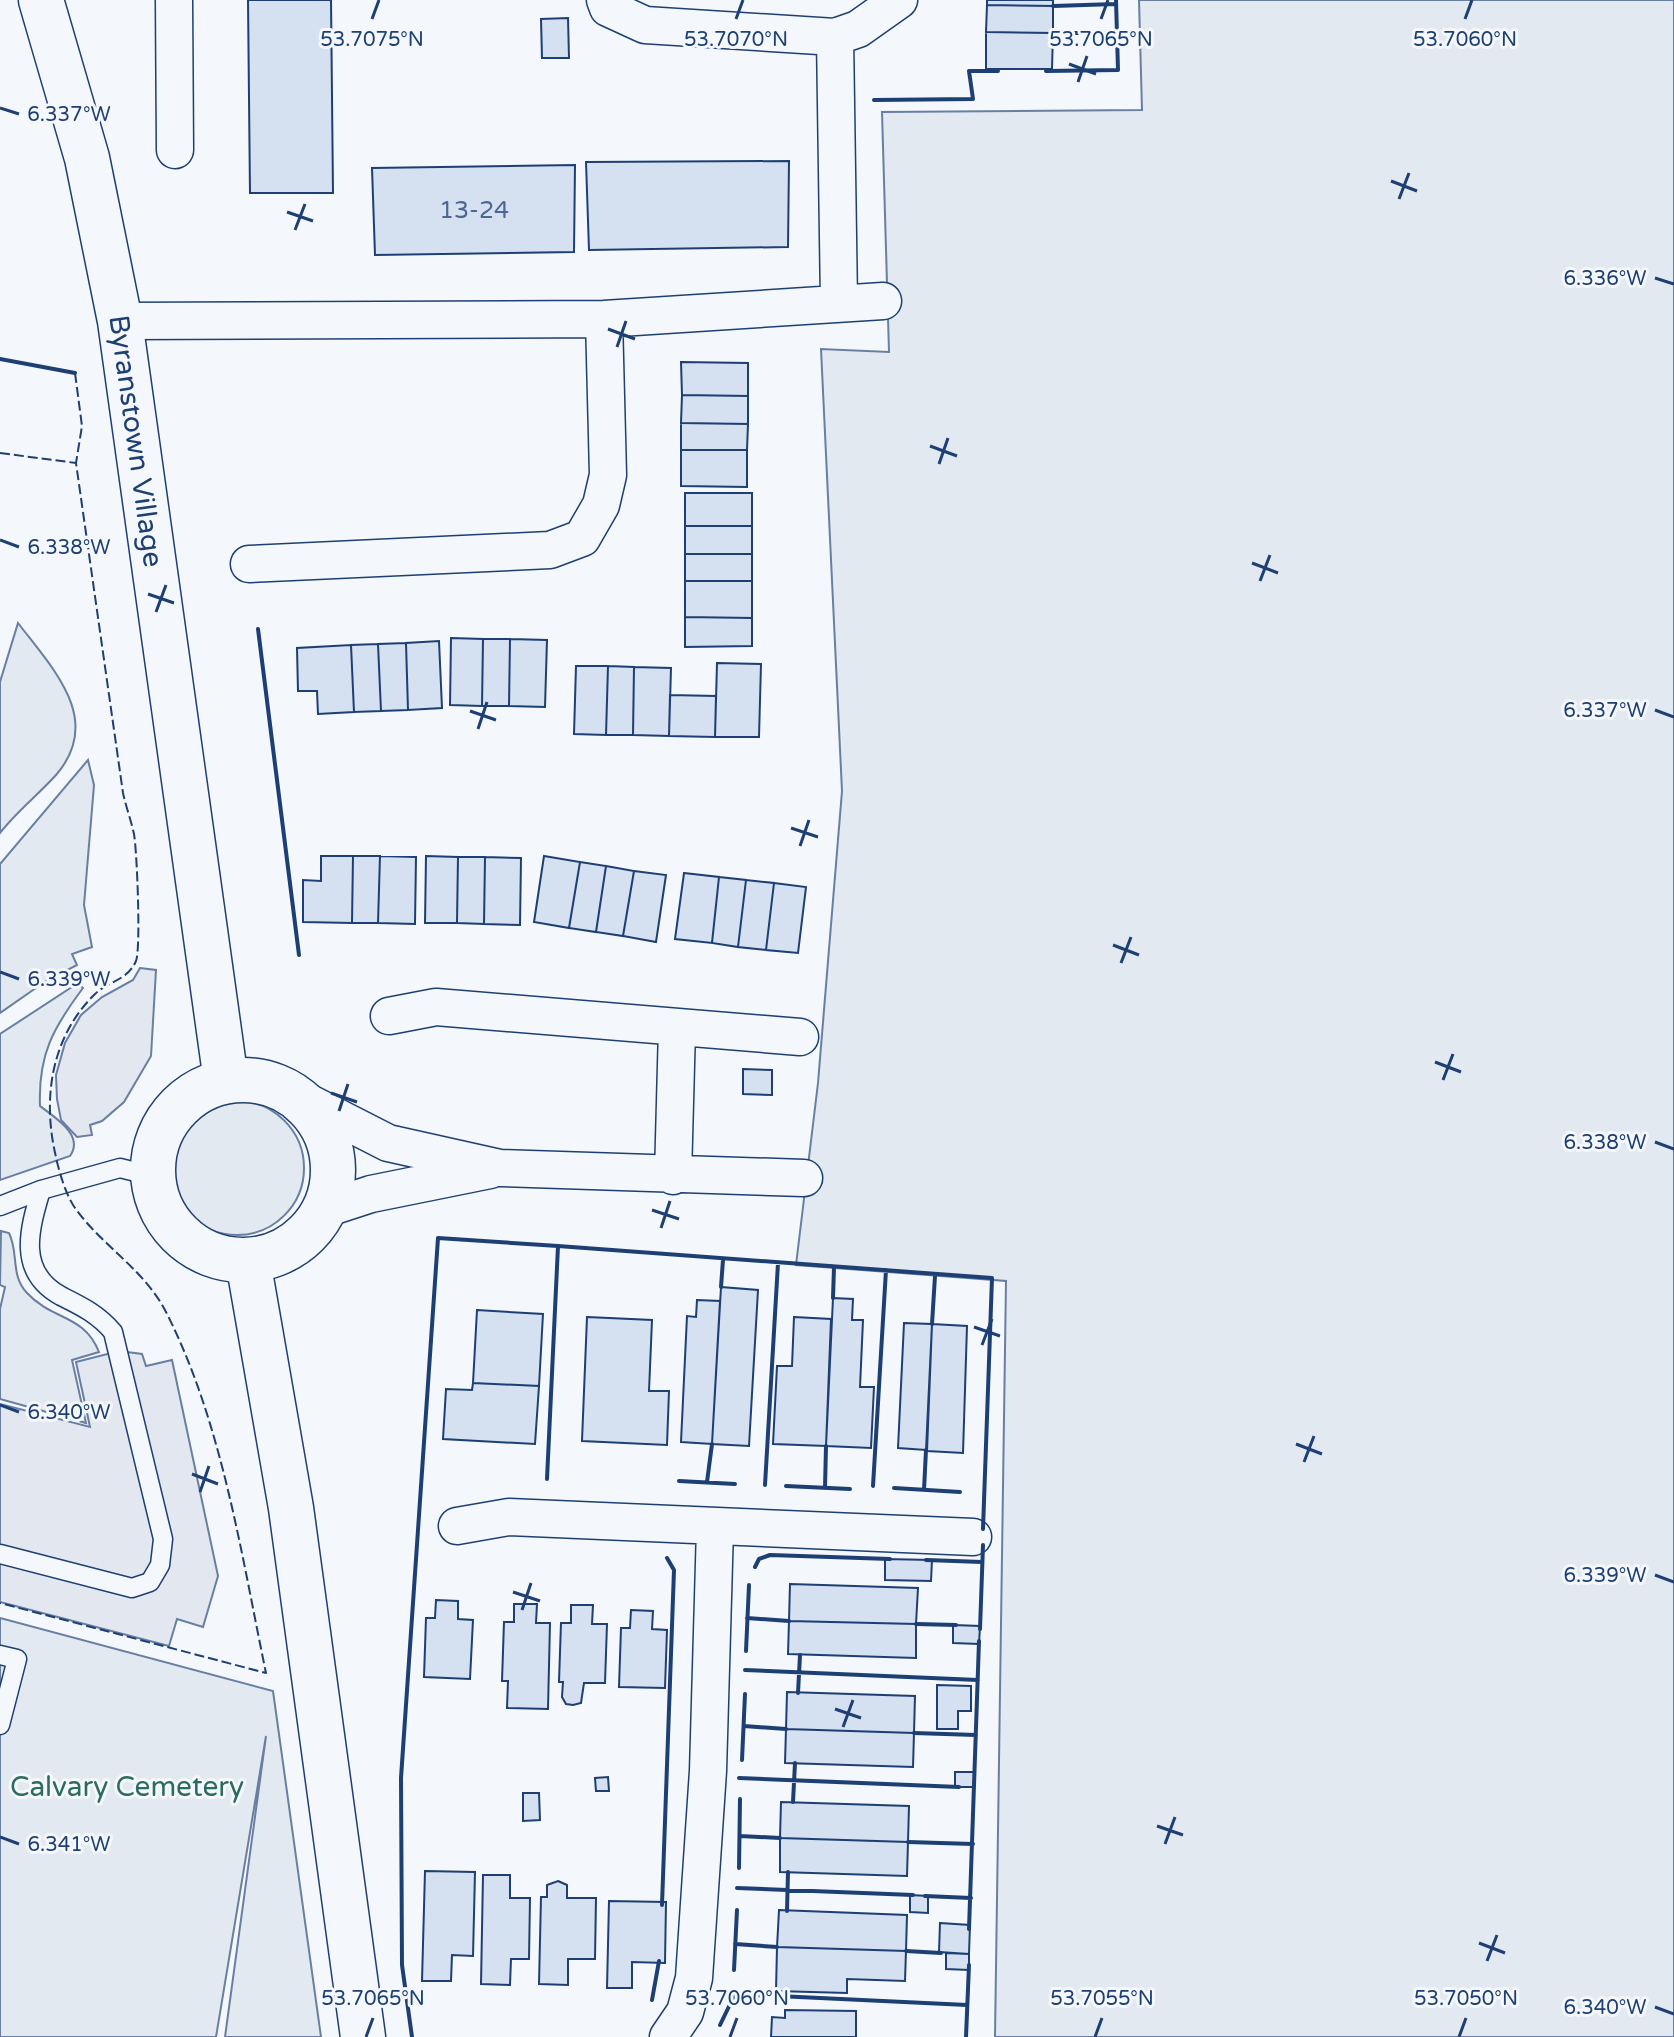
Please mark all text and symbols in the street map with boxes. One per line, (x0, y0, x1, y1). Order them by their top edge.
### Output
text: 53.7075°N (320, 28, 424, 52)
text: 53.7070°N (684, 28, 788, 52)
text: 53.7065°N (1049, 28, 1153, 52)
text: 53.7060°N (1413, 28, 1517, 52)
text: 6.337°W (27, 103, 111, 127)
house number: 13-24 (439, 196, 509, 225)
text: 6.336°W (1563, 267, 1647, 291)
street label: Byranstown Village (101, 313, 170, 569)
text: 6.338°W (27, 536, 111, 560)
text: 6.337°W (1563, 699, 1647, 723)
text: 6.339°W (27, 968, 111, 992)
text: 6.338°W (1563, 1131, 1647, 1155)
text: 6.340°W (27, 1401, 111, 1425)
text: 6.339°W (1563, 1564, 1647, 1588)
park label: Calvary Cemetery (10, 1770, 244, 1804)
text: 6.341°W (27, 1833, 111, 1857)
text: 53.7065°N (321, 1987, 425, 2011)
text: 53.7060°N (685, 1987, 789, 2011)
text: 53.7055°N (1050, 1987, 1154, 2011)
text: 53.7050°N (1414, 1987, 1518, 2011)
text: 6.340°W (1563, 1996, 1647, 2020)

